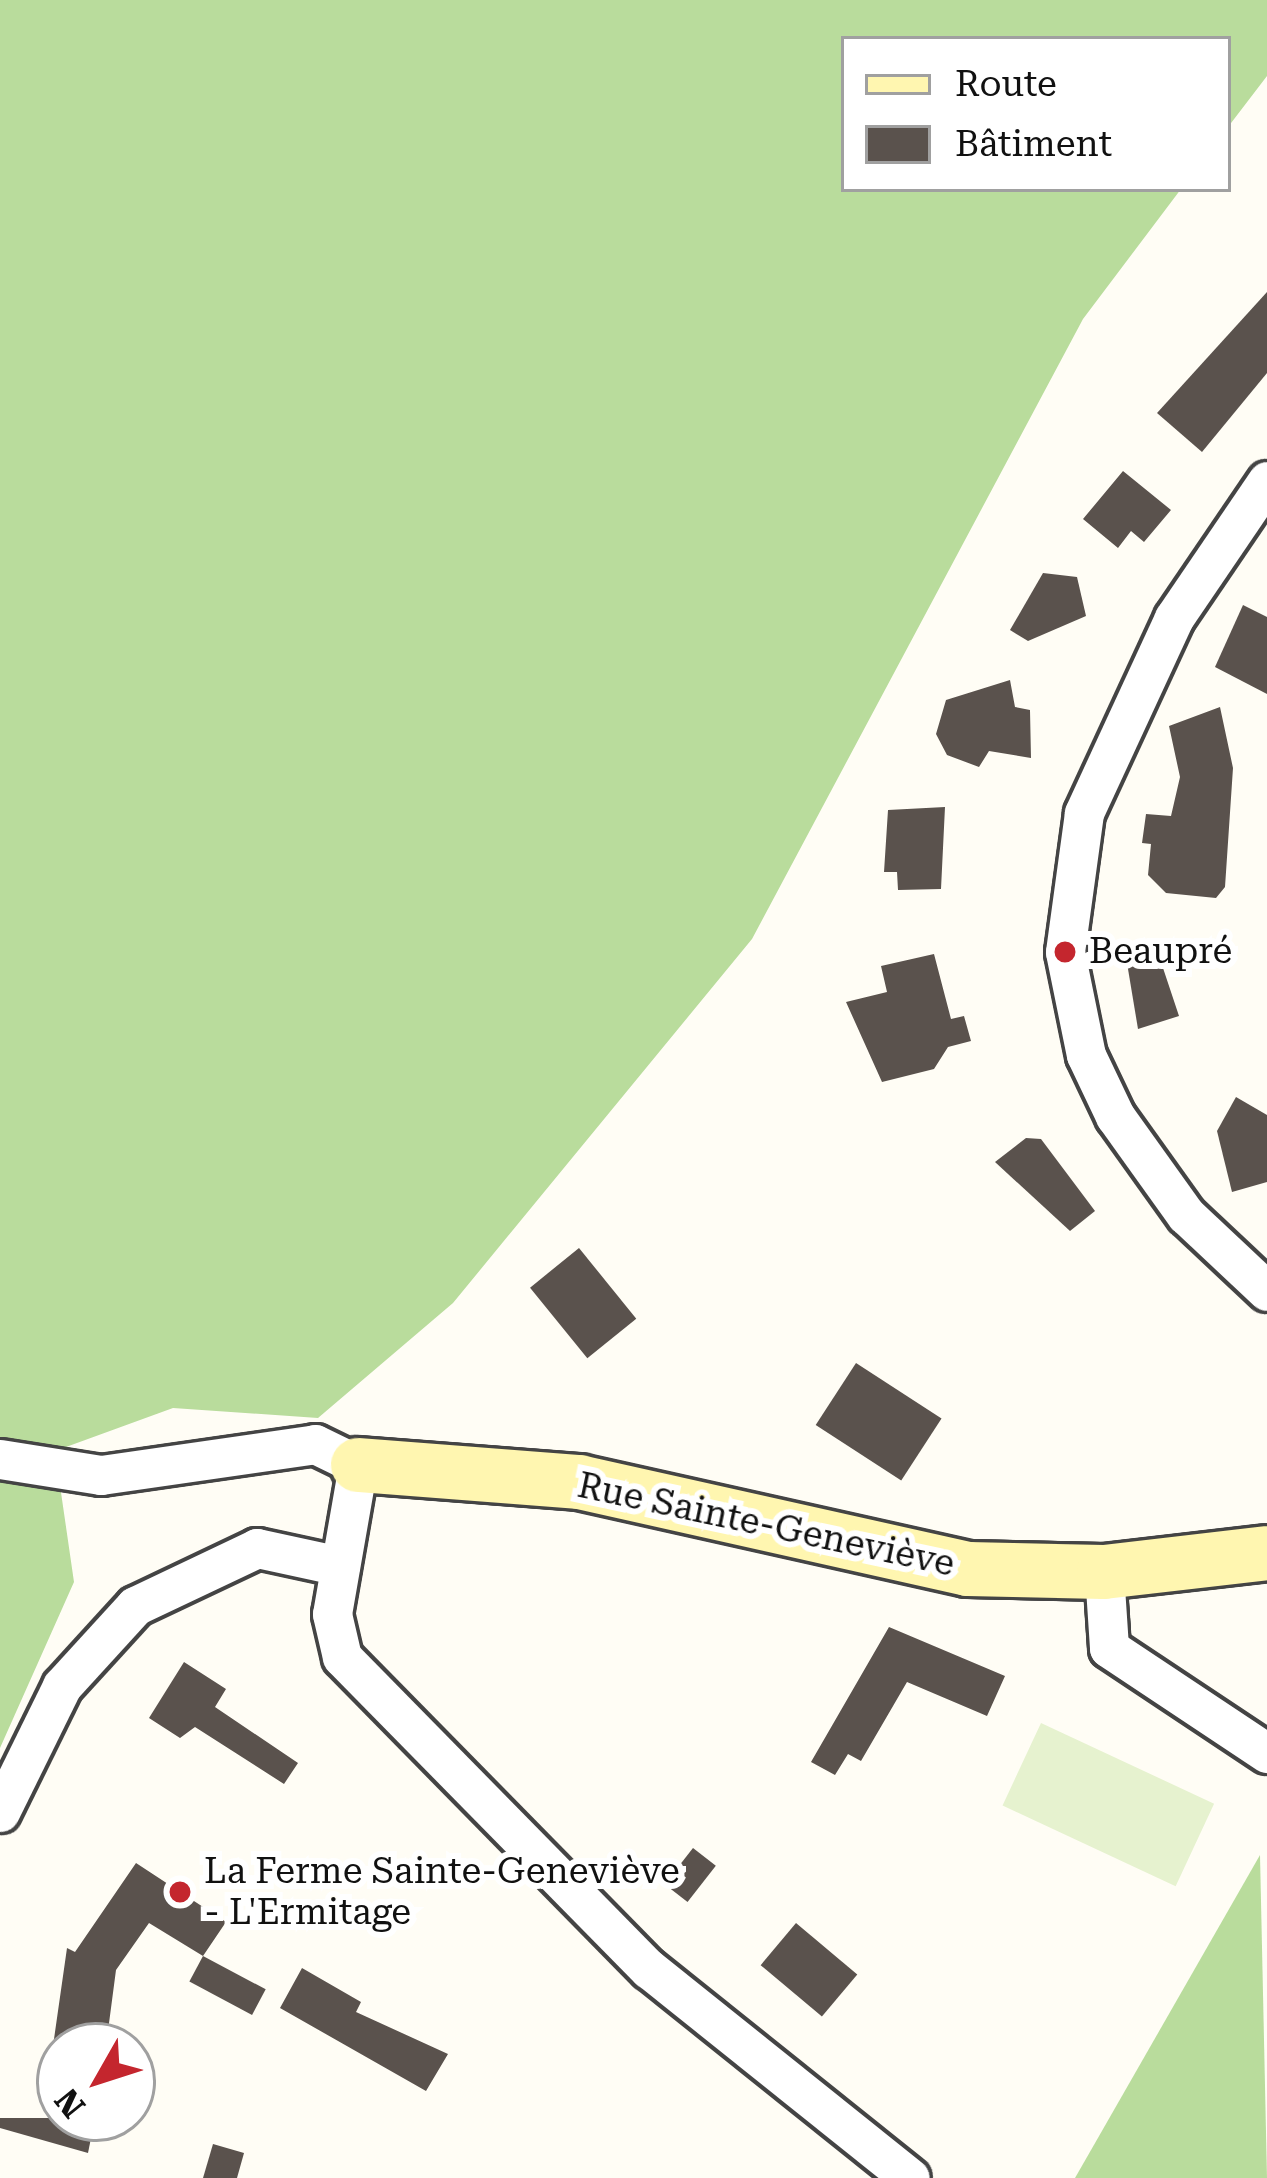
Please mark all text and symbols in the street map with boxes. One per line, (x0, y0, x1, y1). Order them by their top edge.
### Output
legend (841, 36, 1231, 192)
text: Route (955, 63, 1057, 105)
text: Bâtiment (955, 123, 1112, 165)
place label: Beaupré (1089, 930, 1232, 974)
marker: Beaupré (1052, 939, 1078, 965)
street label: Rue Sainte-Geneviève (574, 1464, 958, 1586)
place label: La Ferme Sainte-Geneviève - L'Ermitage (204, 1849, 680, 1934)
marker: La Ferme Sainte-Geneviève - L'Ermitage (167, 1879, 193, 1905)
north arrow (36, 2022, 156, 2142)
text: N (47, 2081, 93, 2125)

